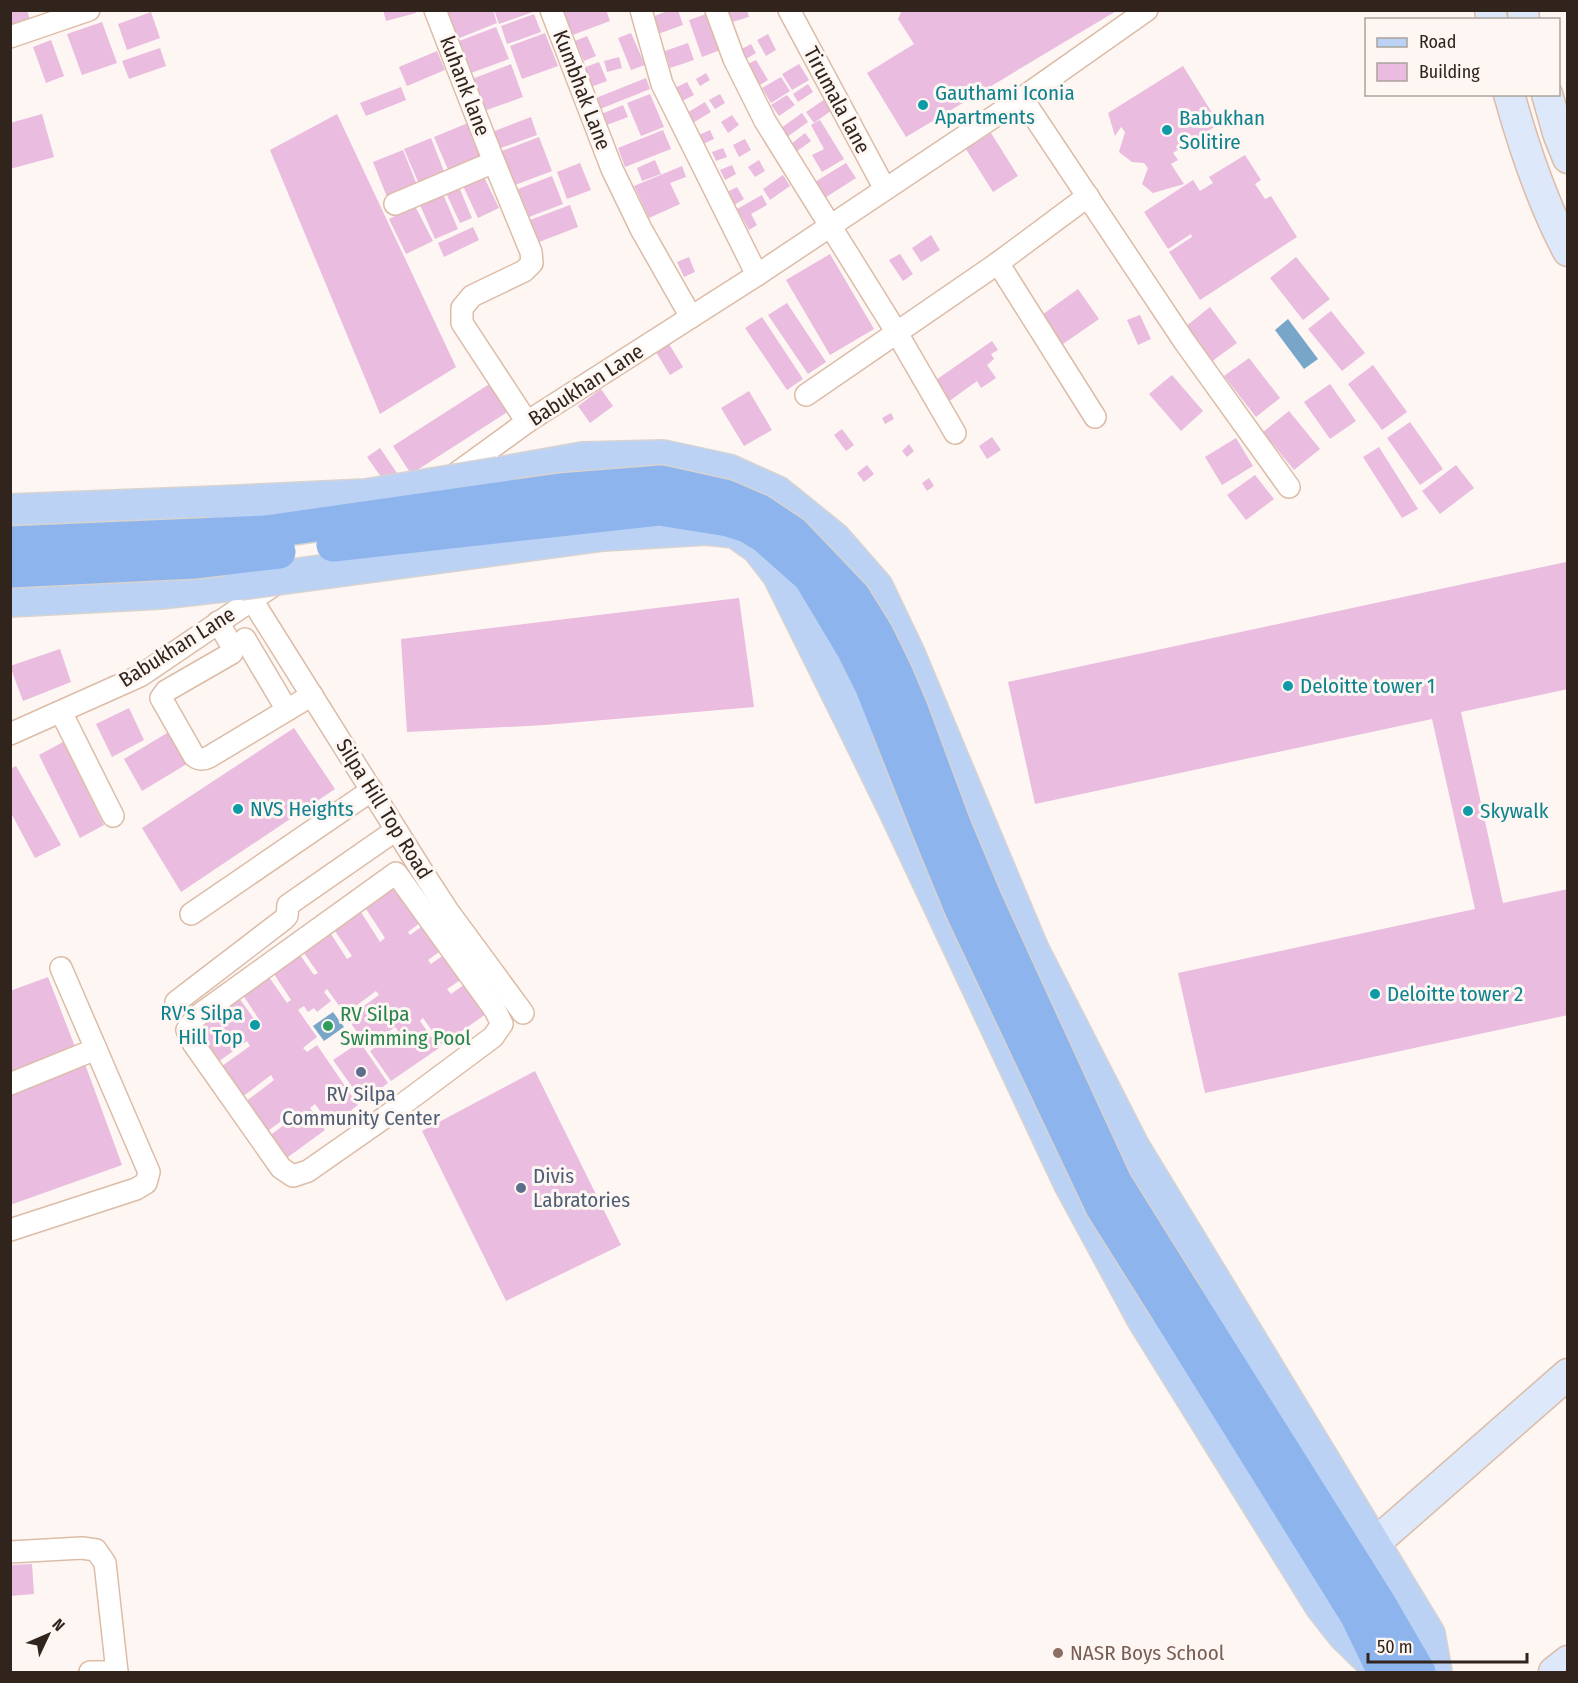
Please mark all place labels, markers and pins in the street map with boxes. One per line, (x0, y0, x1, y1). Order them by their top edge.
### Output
place label: Gauthami Iconia Apartments (935, 80, 1075, 130)
marker: Gauthami Iconia Apartments (916, 98, 930, 112)
place label: Babukhan Solitire (1179, 105, 1265, 155)
marker: Babukhan Solitire (1160, 123, 1174, 137)
place label: Deloitte tower 1 (1300, 673, 1435, 699)
marker: Deloitte tower 1 (1281, 679, 1295, 693)
place label: NVS Heights (250, 796, 354, 822)
place label: Skywalk (1480, 798, 1549, 824)
marker: NVS Heights (231, 802, 245, 816)
marker: Skywalk (1461, 804, 1475, 818)
place label: Deloitte tower 2 (1387, 981, 1523, 1007)
marker: Deloitte tower 2 (1368, 987, 1382, 1001)
place label: RV's Silpa Hill Top (160, 1000, 243, 1050)
place label: RV Silpa Swimming Pool (340, 1001, 471, 1051)
marker: RV's Silpa Hill Top (248, 1018, 262, 1032)
marker: RV Silpa Swimming Pool (321, 1019, 335, 1033)
marker: RV Silpa Community Center (354, 1065, 368, 1079)
place label: RV Silpa Community Center (282, 1081, 441, 1131)
place label: Divis Labratories (533, 1163, 630, 1213)
marker: Divis Labratories (514, 1181, 528, 1195)
place label: NASR Boys School (1070, 1640, 1225, 1666)
marker: NASR Boys School (1051, 1646, 1065, 1660)

